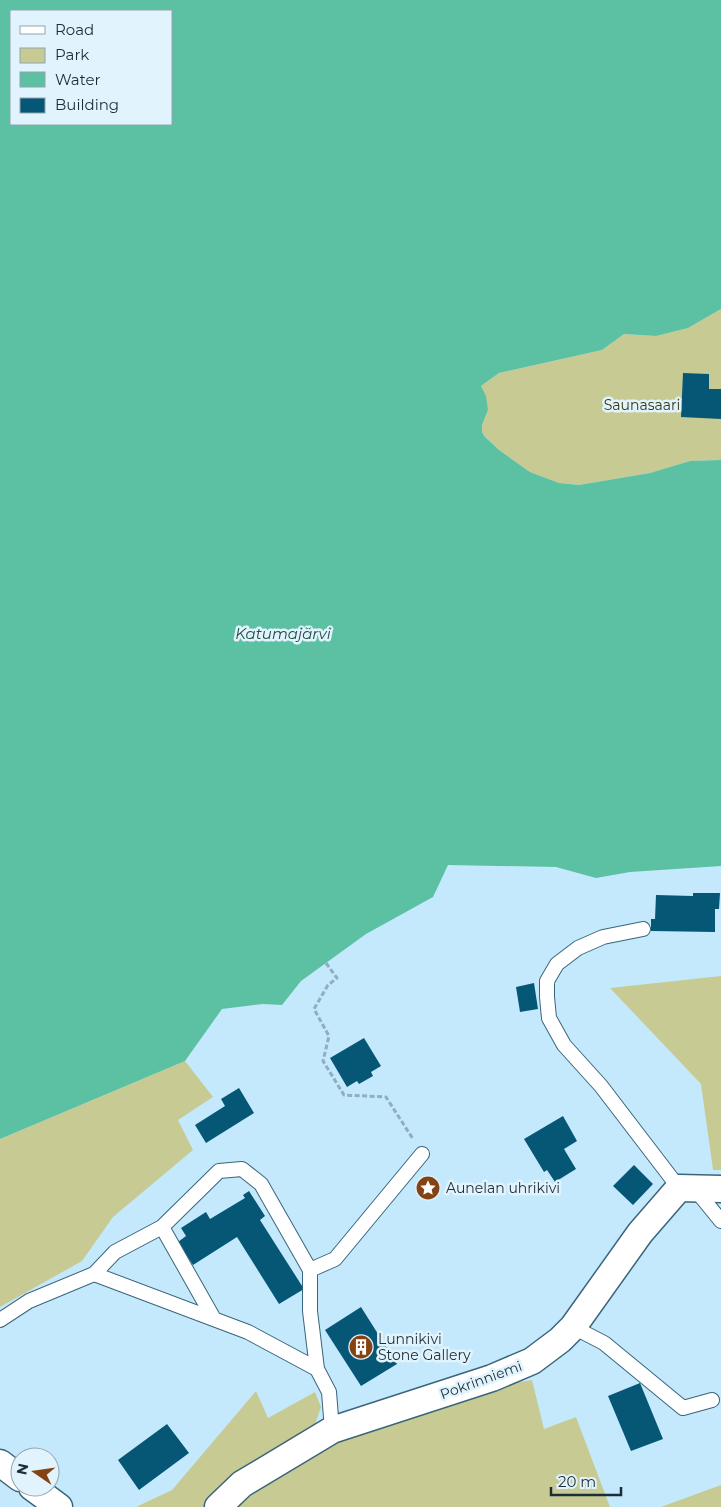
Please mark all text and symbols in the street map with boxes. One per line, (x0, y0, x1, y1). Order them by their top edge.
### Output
legend (10, 10, 172, 125)
text: Road (55, 20, 94, 39)
text: Park (55, 45, 89, 64)
text: Water (55, 70, 101, 89)
text: Building (55, 95, 119, 114)
park label: Saunasaari (604, 396, 680, 414)
water label: Katumajärvi (235, 624, 332, 643)
place icon: Aunelan uhrikivi (415, 1175, 441, 1201)
place label: Aunelan uhrikivi (446, 1179, 560, 1197)
place label: Lunnikivi Stone Gallery (378, 1330, 471, 1364)
building icon: Lunnikivi Stone Gallery (348, 1334, 374, 1360)
street label: Pokrinniemi (438, 1357, 524, 1403)
north arrow (10, 1447, 60, 1497)
text: N (12, 1462, 32, 1477)
scale bar (551, 1464, 621, 1496)
text: 20 m (558, 1472, 596, 1491)

